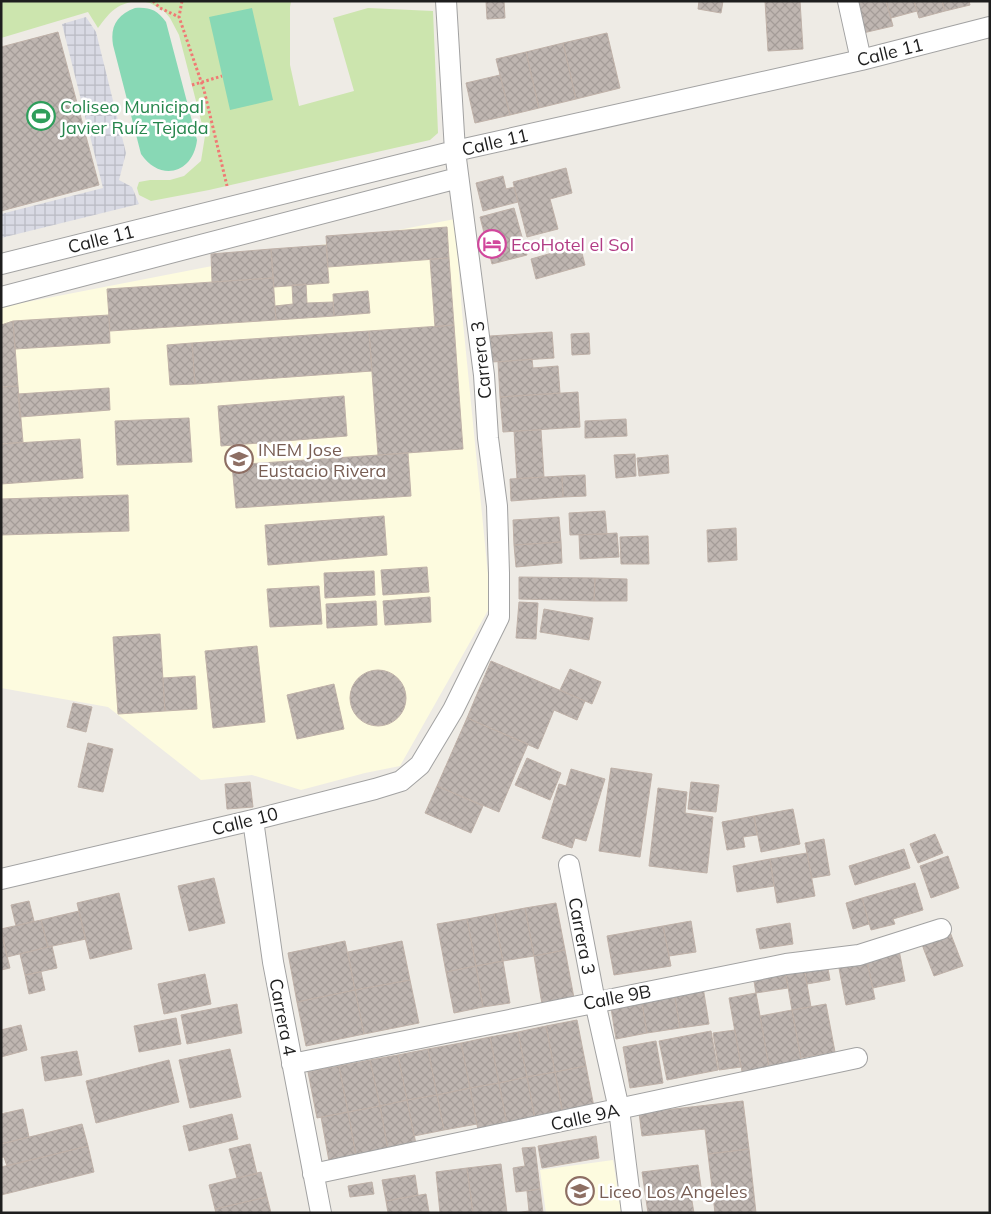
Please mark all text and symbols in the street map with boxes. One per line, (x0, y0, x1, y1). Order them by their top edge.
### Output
street label: Calle 11 (854, 33, 926, 71)
place label: Coliseo Municipal Javier Ruíz Tejada (60, 95, 209, 139)
sports icon: Coliseo Municipal Javier Ruíz Tejada (26, 101, 56, 131)
street label: Calle 11 (460, 123, 530, 161)
street label: Calle 11 (65, 220, 137, 258)
hotel icon: EcoHotel el Sol (477, 229, 507, 259)
place label: EcoHotel el Sol (511, 233, 634, 256)
street label: Carrera 3 (465, 320, 497, 400)
place label: INEM Jose Eustacio Rivera (258, 438, 386, 482)
school or university icon: INEM Jose Eustacio Rivera (224, 444, 254, 474)
street label: Calle 10 (209, 802, 281, 840)
street label: Carrera 3 (563, 895, 601, 977)
street label: Carrera 4 (264, 976, 302, 1058)
street label: Calle 9B (581, 979, 653, 1015)
street label: Calle 9A (548, 1098, 622, 1136)
school or university icon: Liceo Los Angeles (565, 1176, 595, 1206)
place label: Liceo Los Angeles (599, 1180, 748, 1203)

